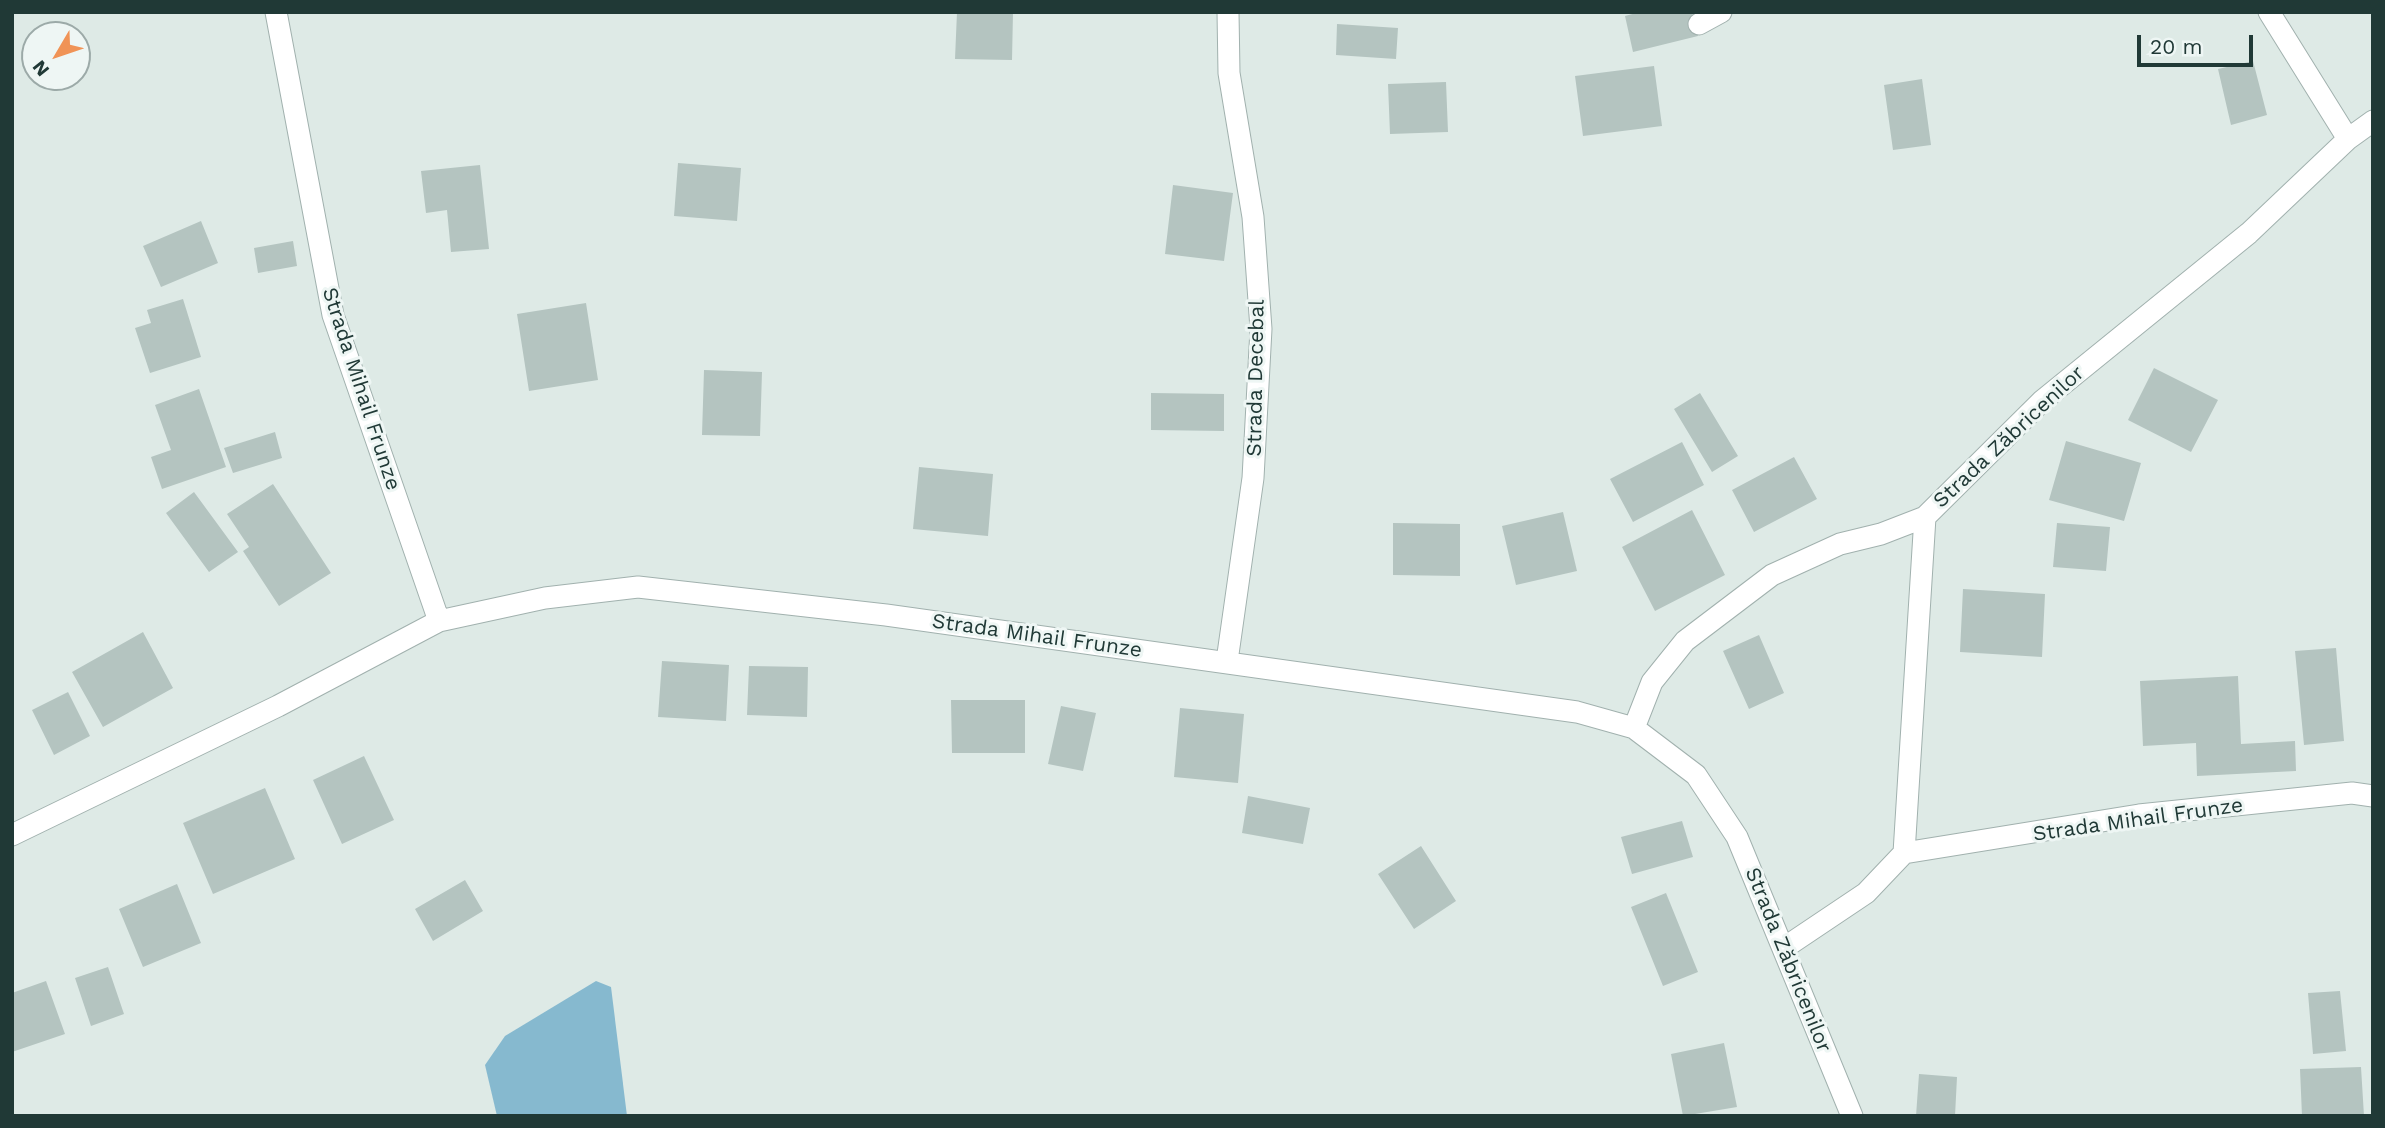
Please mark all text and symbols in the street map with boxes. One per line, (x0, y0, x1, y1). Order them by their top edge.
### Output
north arrow (21, 21, 91, 91)
scale bar (2140, 21, 2256, 65)
text: 20 m (2150, 34, 2202, 59)
text: N (27, 56, 54, 81)
street label: Strada Mihail Frunze (316, 284, 406, 494)
street label: Strada Decebal (1242, 299, 1270, 457)
street label: Strada Zăbricenilor (1928, 361, 2090, 513)
street label: Strada Mihail Frunze (930, 609, 1144, 663)
street label: Strada Mihail Frunze (2031, 793, 2245, 847)
street label: Strada Zăbricenilor (1739, 864, 1837, 1056)

